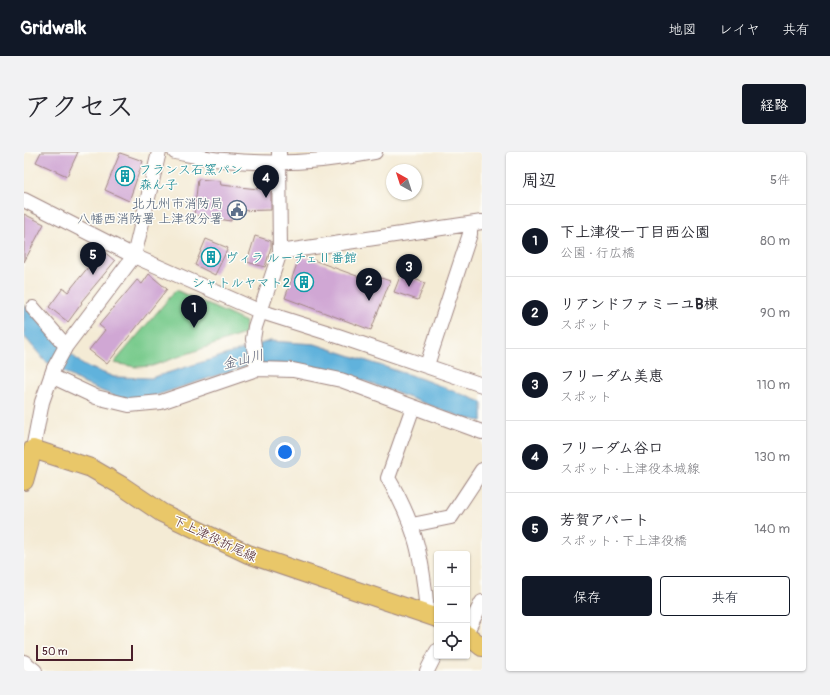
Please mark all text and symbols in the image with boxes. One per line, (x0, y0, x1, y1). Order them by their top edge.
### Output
text: Gridwalk (20, 16, 86, 40)
text: 地図 (669, 21, 697, 38)
text: レイヤ (719, 21, 760, 38)
text: 共有 (782, 21, 810, 38)
button: 経路 (742, 84, 806, 124)
text: アクセス (24, 90, 134, 125)
place label: フランス石窯パン 森ん子 (139, 162, 243, 193)
north arrow (386, 164, 422, 200)
building icon: フランス石窯パン 森ん子 (114, 165, 136, 187)
pin: 4 (253, 165, 279, 198)
text: 周辺 (522, 170, 556, 191)
text: 5件 (770, 172, 790, 188)
place label: 北九州市消防局 八幡西消防署 上津役分署 (77, 196, 223, 227)
public building icon: 北九州市消防局 八幡西消防署 上津役分署 (226, 199, 248, 221)
text: 下上津役一丁目西公園 (560, 223, 710, 242)
text: 1 (532, 233, 538, 249)
text: 80 m (760, 233, 790, 249)
pin: 5 (80, 242, 106, 275)
text: 公園 · 行広橋 (560, 245, 635, 261)
building icon: ヴィラ ルーチェⅡ番館 (200, 246, 222, 268)
place label: ヴィラ ルーチェⅡ番館 (225, 250, 357, 266)
pin: 3 (396, 254, 422, 287)
pin: 2 (356, 268, 382, 301)
building icon: シャトルヤマト2 (293, 271, 315, 293)
place label: シャトルヤマト2 (192, 275, 290, 291)
pin: 1 (181, 295, 207, 328)
text: リアンドファミーユB棟 (560, 295, 719, 314)
text: 2 (531, 305, 539, 321)
text: 90 m (760, 305, 790, 321)
text: スポット (560, 317, 612, 333)
water label: 金山川 (221, 346, 266, 373)
text: フリーダム美恵 (560, 367, 664, 386)
text: 3 (531, 377, 539, 393)
text: 110 m (757, 377, 790, 393)
text: スポット (560, 389, 612, 405)
text: フリーダム谷口 (560, 439, 664, 458)
your location (275, 442, 295, 462)
text: 4 (531, 449, 539, 465)
text: 130 m (754, 449, 790, 465)
text: スポット · 上津役本城線 (560, 461, 700, 477)
text: 芳賀アパート (560, 511, 649, 530)
street label: 下上津役折尾線 (170, 512, 260, 566)
text: 5 (531, 521, 539, 537)
text: 140 m (754, 521, 790, 537)
text: スポット · 下上津役橋 (560, 533, 687, 549)
map controls (434, 551, 470, 659)
button: + (434, 551, 470, 587)
button: 保存 (522, 576, 652, 616)
button: 共有 (660, 576, 790, 616)
button: − (434, 587, 470, 623)
button: locate (434, 623, 470, 659)
scale bar (36, 643, 133, 662)
text: 50 m (42, 645, 68, 658)

